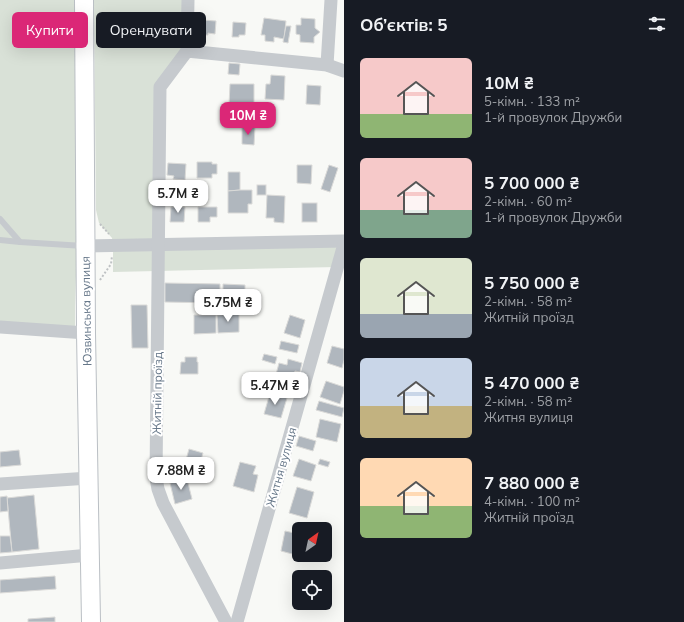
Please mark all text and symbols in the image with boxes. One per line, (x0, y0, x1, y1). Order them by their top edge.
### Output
chip: Купити (12, 12, 88, 48)
chip: Орендувати (96, 12, 206, 48)
icon: filters (646, 13, 668, 35)
text: Об’єктів: 5 (360, 14, 447, 35)
text: 10M ₴ (484, 72, 534, 93)
icon: home (392, 74, 440, 122)
text: 5-кімн. · 133 m² (484, 93, 580, 109)
pin: 10M ₴ (220, 102, 276, 136)
text: 10M ₴ (229, 107, 267, 123)
text: 1-й провулок Дружби (484, 109, 622, 125)
text: 5 700 000 ₴ (484, 172, 580, 193)
icon: home (392, 174, 440, 222)
pin: 5.7M ₴ (145, 180, 211, 214)
text: 5.7M ₴ (157, 185, 199, 201)
text: 2-кімн. · 60 m² (484, 193, 572, 209)
text: 1-й провулок Дружби (484, 209, 622, 225)
street label: Юзвинська вулиця (78, 256, 94, 366)
text: 5 750 000 ₴ (484, 272, 580, 293)
icon: home (392, 274, 440, 322)
pin: 5.75M ₴ (191, 289, 265, 323)
text: 2-кімн. · 58 m² (484, 293, 572, 309)
text: 5.75M ₴ (203, 294, 253, 310)
text: Житній проїзд (484, 309, 574, 325)
street label: Житній проїзд (149, 351, 165, 435)
pin: 5.47M ₴ (238, 372, 312, 406)
text: 5 470 000 ₴ (484, 372, 580, 393)
icon: home (392, 374, 440, 422)
text: 5.47M ₴ (250, 377, 300, 393)
text: 2-кімн. · 58 m² (484, 393, 572, 409)
text: Житня вулиця (484, 409, 573, 425)
street label: Житня вулиця (262, 425, 300, 509)
pin: 7.88M ₴ (144, 457, 218, 491)
text: 7.88M ₴ (156, 462, 206, 478)
text: 7 880 000 ₴ (484, 472, 580, 493)
icon: home (392, 474, 440, 522)
text: 4-кімн. · 100 m² (484, 493, 580, 509)
text: Житній проїзд (484, 509, 574, 525)
north arrow (292, 522, 332, 562)
map controls (292, 522, 332, 610)
button: locate (292, 570, 332, 610)

